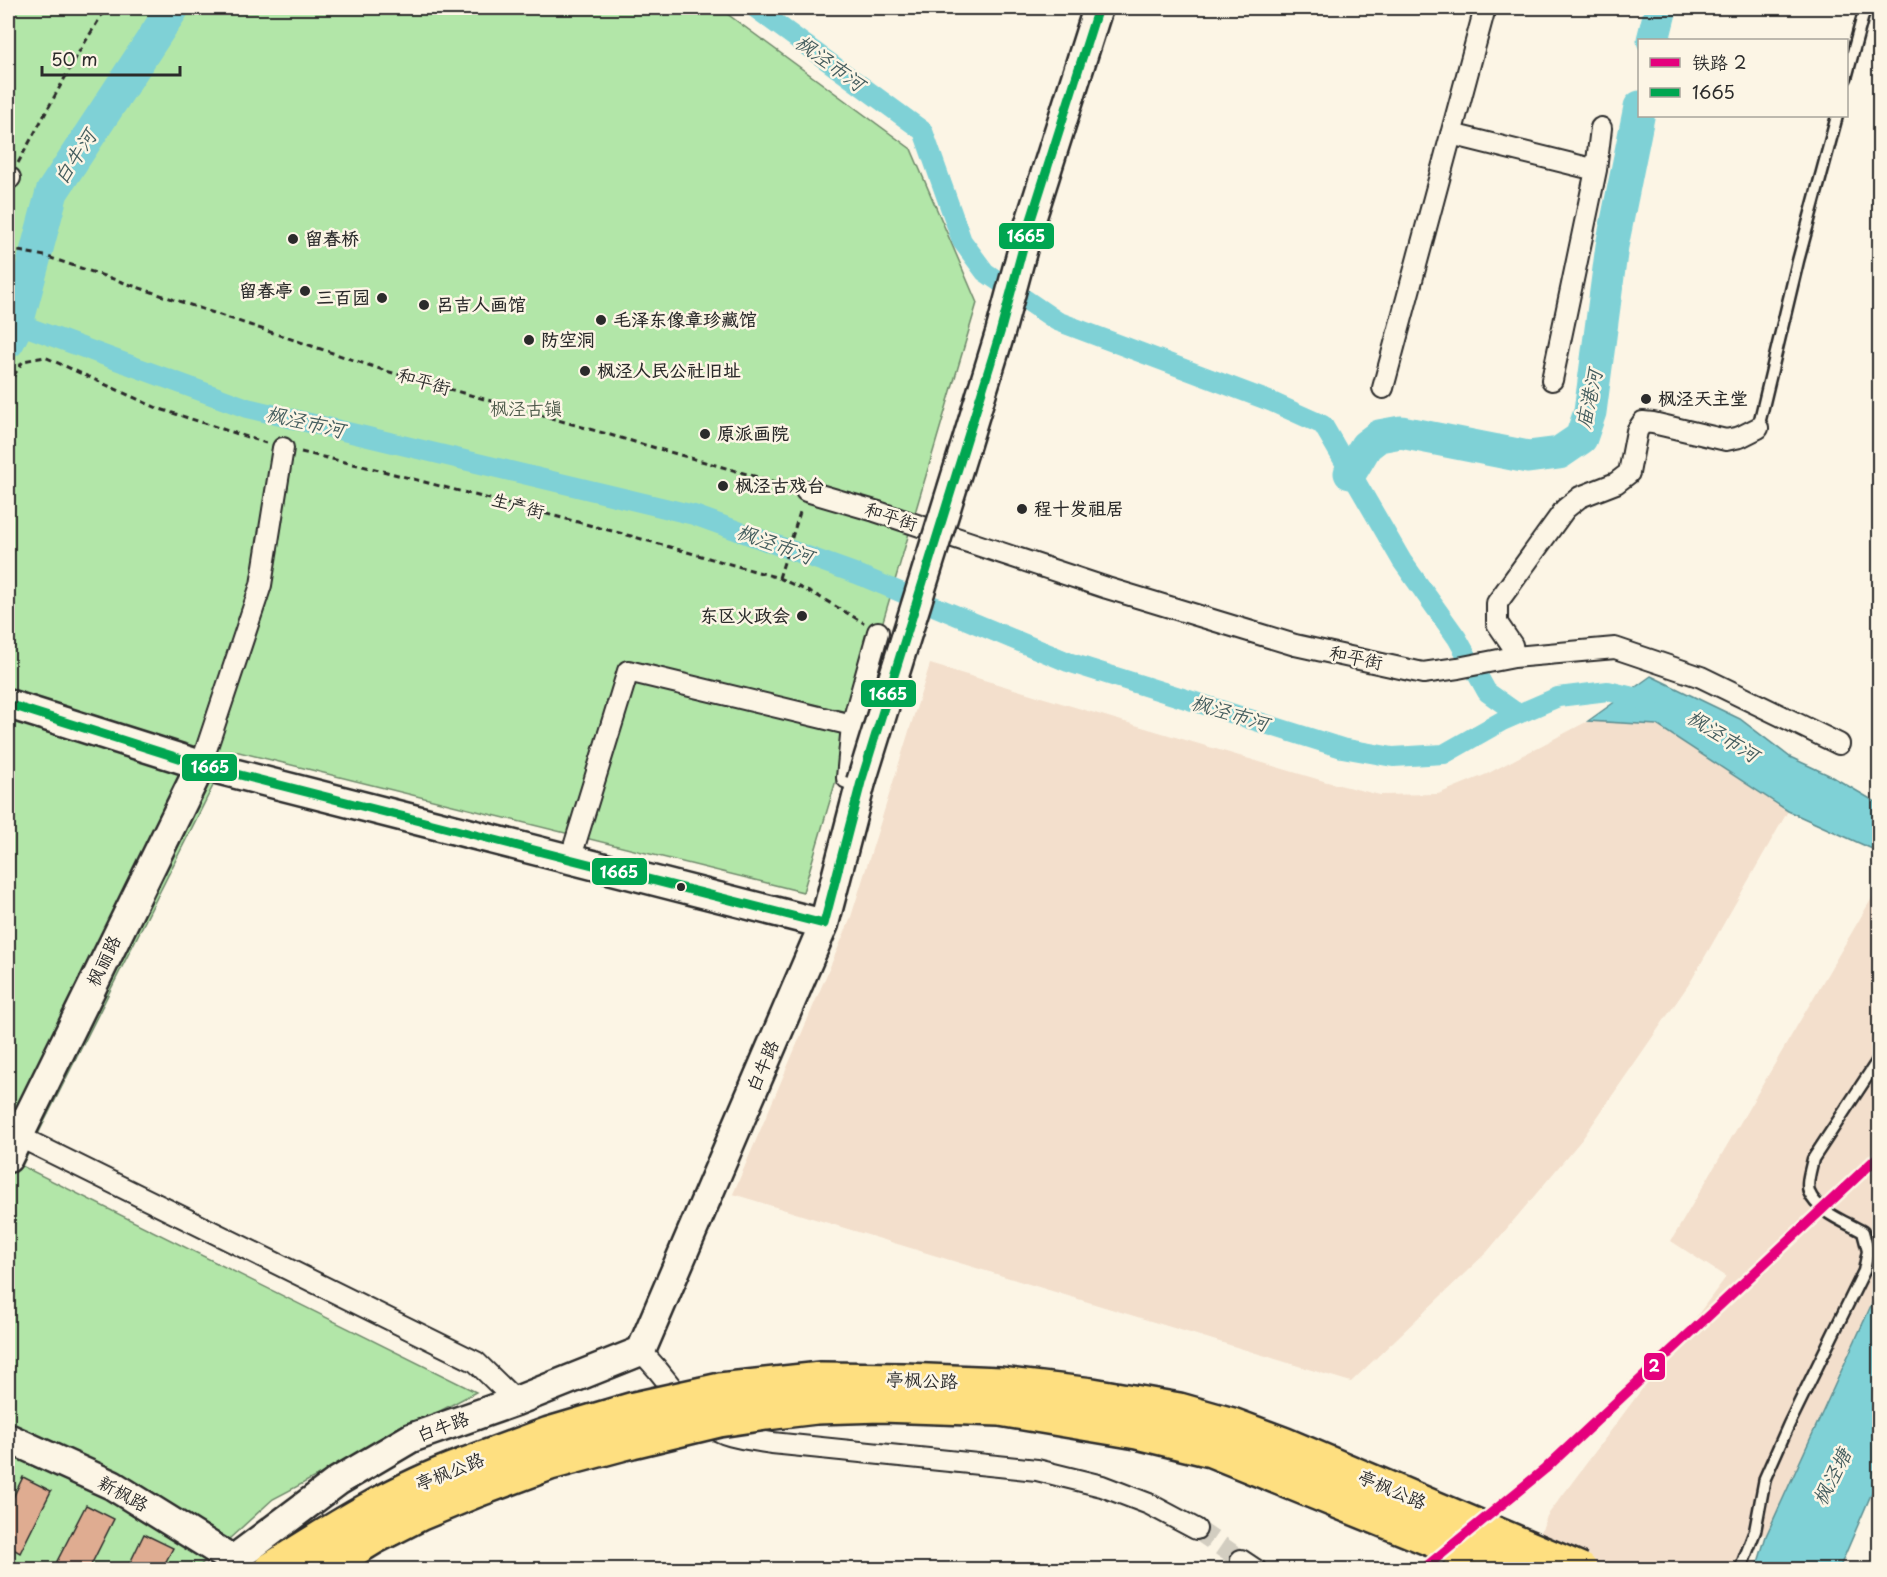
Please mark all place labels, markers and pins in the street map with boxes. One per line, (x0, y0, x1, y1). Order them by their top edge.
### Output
place label: 留春桥 (305, 224, 359, 251)
marker: 留春桥 (286, 232, 300, 246)
place label: 留春亭 (239, 276, 293, 303)
place label: 三百园 (316, 283, 370, 310)
marker: 留春亭 (298, 284, 312, 298)
place label: 吕吉人画馆 (436, 290, 526, 317)
marker: 三百园 (375, 291, 389, 305)
marker: 吕吉人画馆 (417, 298, 431, 312)
place label: 毛泽东像章珍藏馆 (613, 305, 757, 332)
marker: 毛泽东像章珍藏馆 (594, 313, 608, 327)
place label: 防空洞 (541, 325, 595, 352)
marker: 防空洞 (522, 333, 536, 347)
place label: 枫泾人民公社旧址 (597, 356, 741, 383)
marker: 枫泾人民公社旧址 (578, 364, 592, 378)
place label: 枫泾天主堂 (1658, 384, 1748, 411)
marker: 枫泾天主堂 (1639, 392, 1653, 406)
place label: 原派画院 (717, 419, 789, 446)
marker: 原派画院 (698, 427, 712, 441)
place label: 枫泾古戏台 (735, 471, 825, 498)
marker: 枫泾古戏台 (716, 479, 730, 493)
place label: 程十发祖居 (1034, 494, 1124, 521)
marker: 程十发祖居 (1015, 502, 1029, 516)
place label: 东区火政会 (700, 601, 790, 628)
marker: 东区火政会 (795, 609, 809, 623)
unlabelled marker (675, 881, 687, 893)

